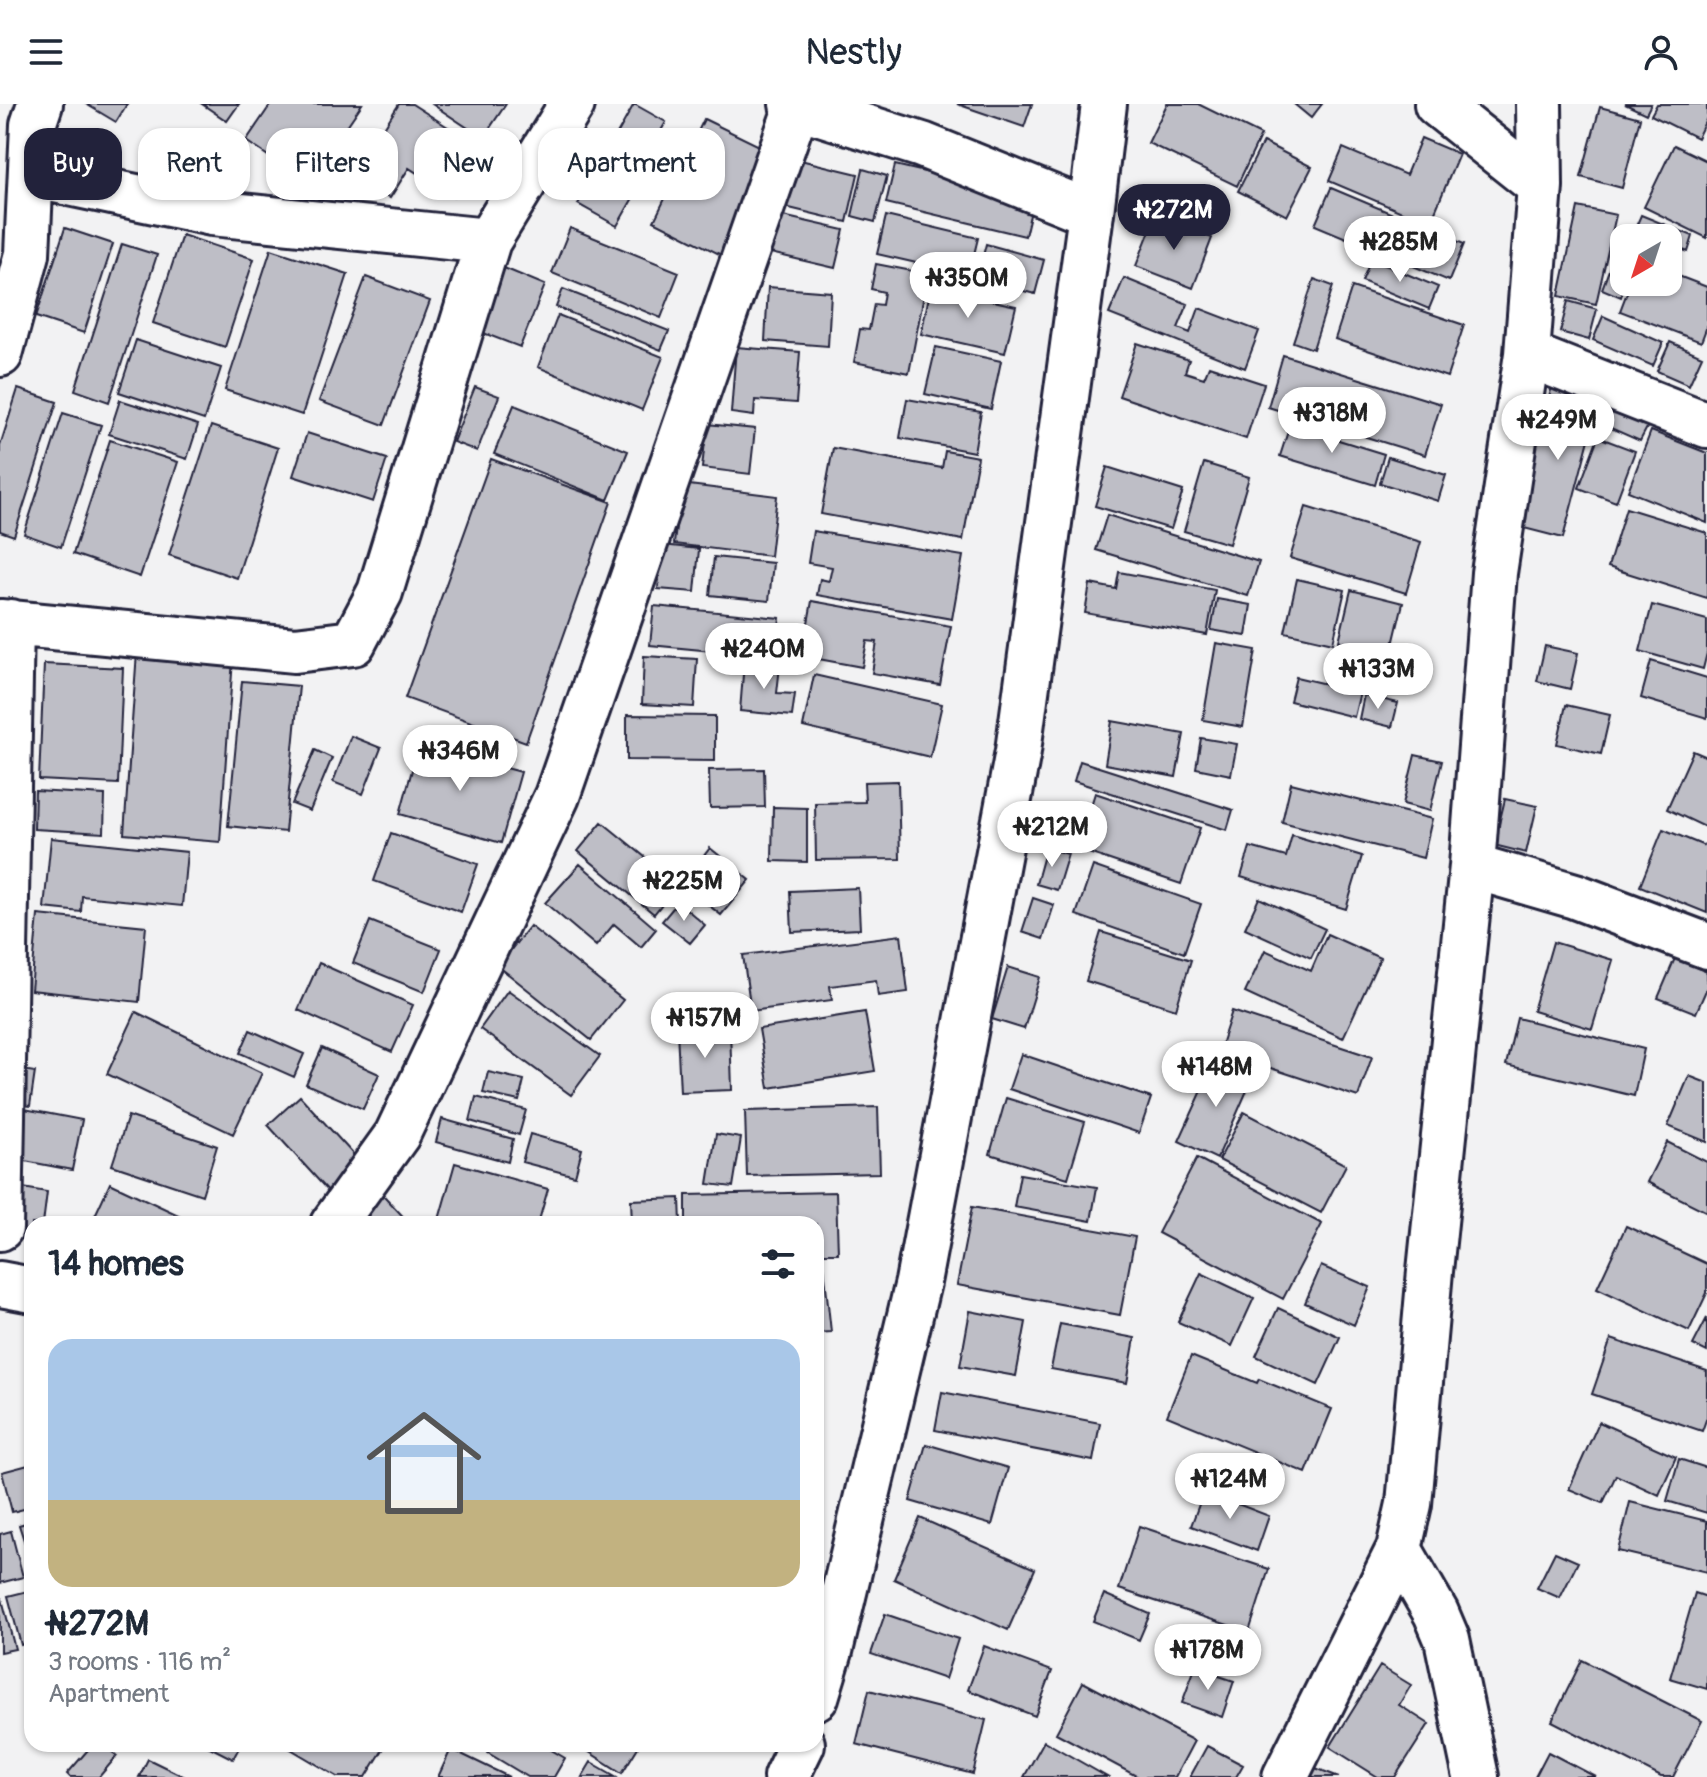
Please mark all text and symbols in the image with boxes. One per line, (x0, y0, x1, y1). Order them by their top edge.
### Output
icon: menu (24, 30, 68, 74)
text: Nestly (805, 30, 902, 75)
icon: person (1639, 30, 1683, 74)
chip: Buy (24, 128, 122, 200)
chip: Rent (138, 128, 250, 200)
chip: Filters (266, 128, 398, 200)
chip: New (414, 128, 522, 200)
chip: Apartment (538, 128, 725, 200)
pin: ₦272M (1118, 184, 1230, 252)
text: ₦272M (1135, 194, 1213, 226)
pin: ₦285M (1344, 216, 1456, 284)
north arrow (1610, 224, 1682, 296)
map controls (1610, 224, 1682, 296)
text: ₦285M (1362, 226, 1438, 258)
pin: ₦350M (912, 252, 1024, 320)
text: ₦350M (928, 262, 1008, 294)
pin: ₦318M (1276, 387, 1388, 455)
pin: ₦249M (1502, 394, 1614, 462)
text: ₦318M (1296, 397, 1368, 429)
text: ₦249M (1519, 404, 1597, 436)
pin: ₦240M (708, 623, 820, 691)
text: ₦240M (723, 633, 805, 665)
pin: ₦133M (1322, 643, 1434, 711)
text: ₦133M (1341, 653, 1415, 685)
pin: ₦346M (404, 725, 516, 793)
text: ₦346M (420, 735, 500, 767)
pin: ₦212M (996, 801, 1108, 869)
text: ₦212M (1015, 811, 1089, 843)
pin: ₦225M (628, 855, 740, 923)
text: ₦225M (645, 865, 723, 897)
pin: ₦157M (649, 992, 761, 1060)
text: ₦157M (669, 1002, 741, 1034)
pin: ₦148M (1160, 1041, 1272, 1109)
text: ₦148M (1180, 1051, 1252, 1083)
icon: filters (756, 1242, 800, 1286)
text: 14 homes (48, 1243, 184, 1286)
icon: home (352, 1391, 496, 1535)
pin: ₦124M (1174, 1453, 1286, 1521)
text: ₦124M (1193, 1463, 1267, 1495)
text: ₦272M (48, 1603, 149, 1646)
pin: ₦178M (1152, 1624, 1264, 1692)
text: ₦178M (1172, 1634, 1244, 1666)
text: 3 rooms · 116 m² (48, 1646, 231, 1678)
text: Apartment (48, 1678, 169, 1710)

